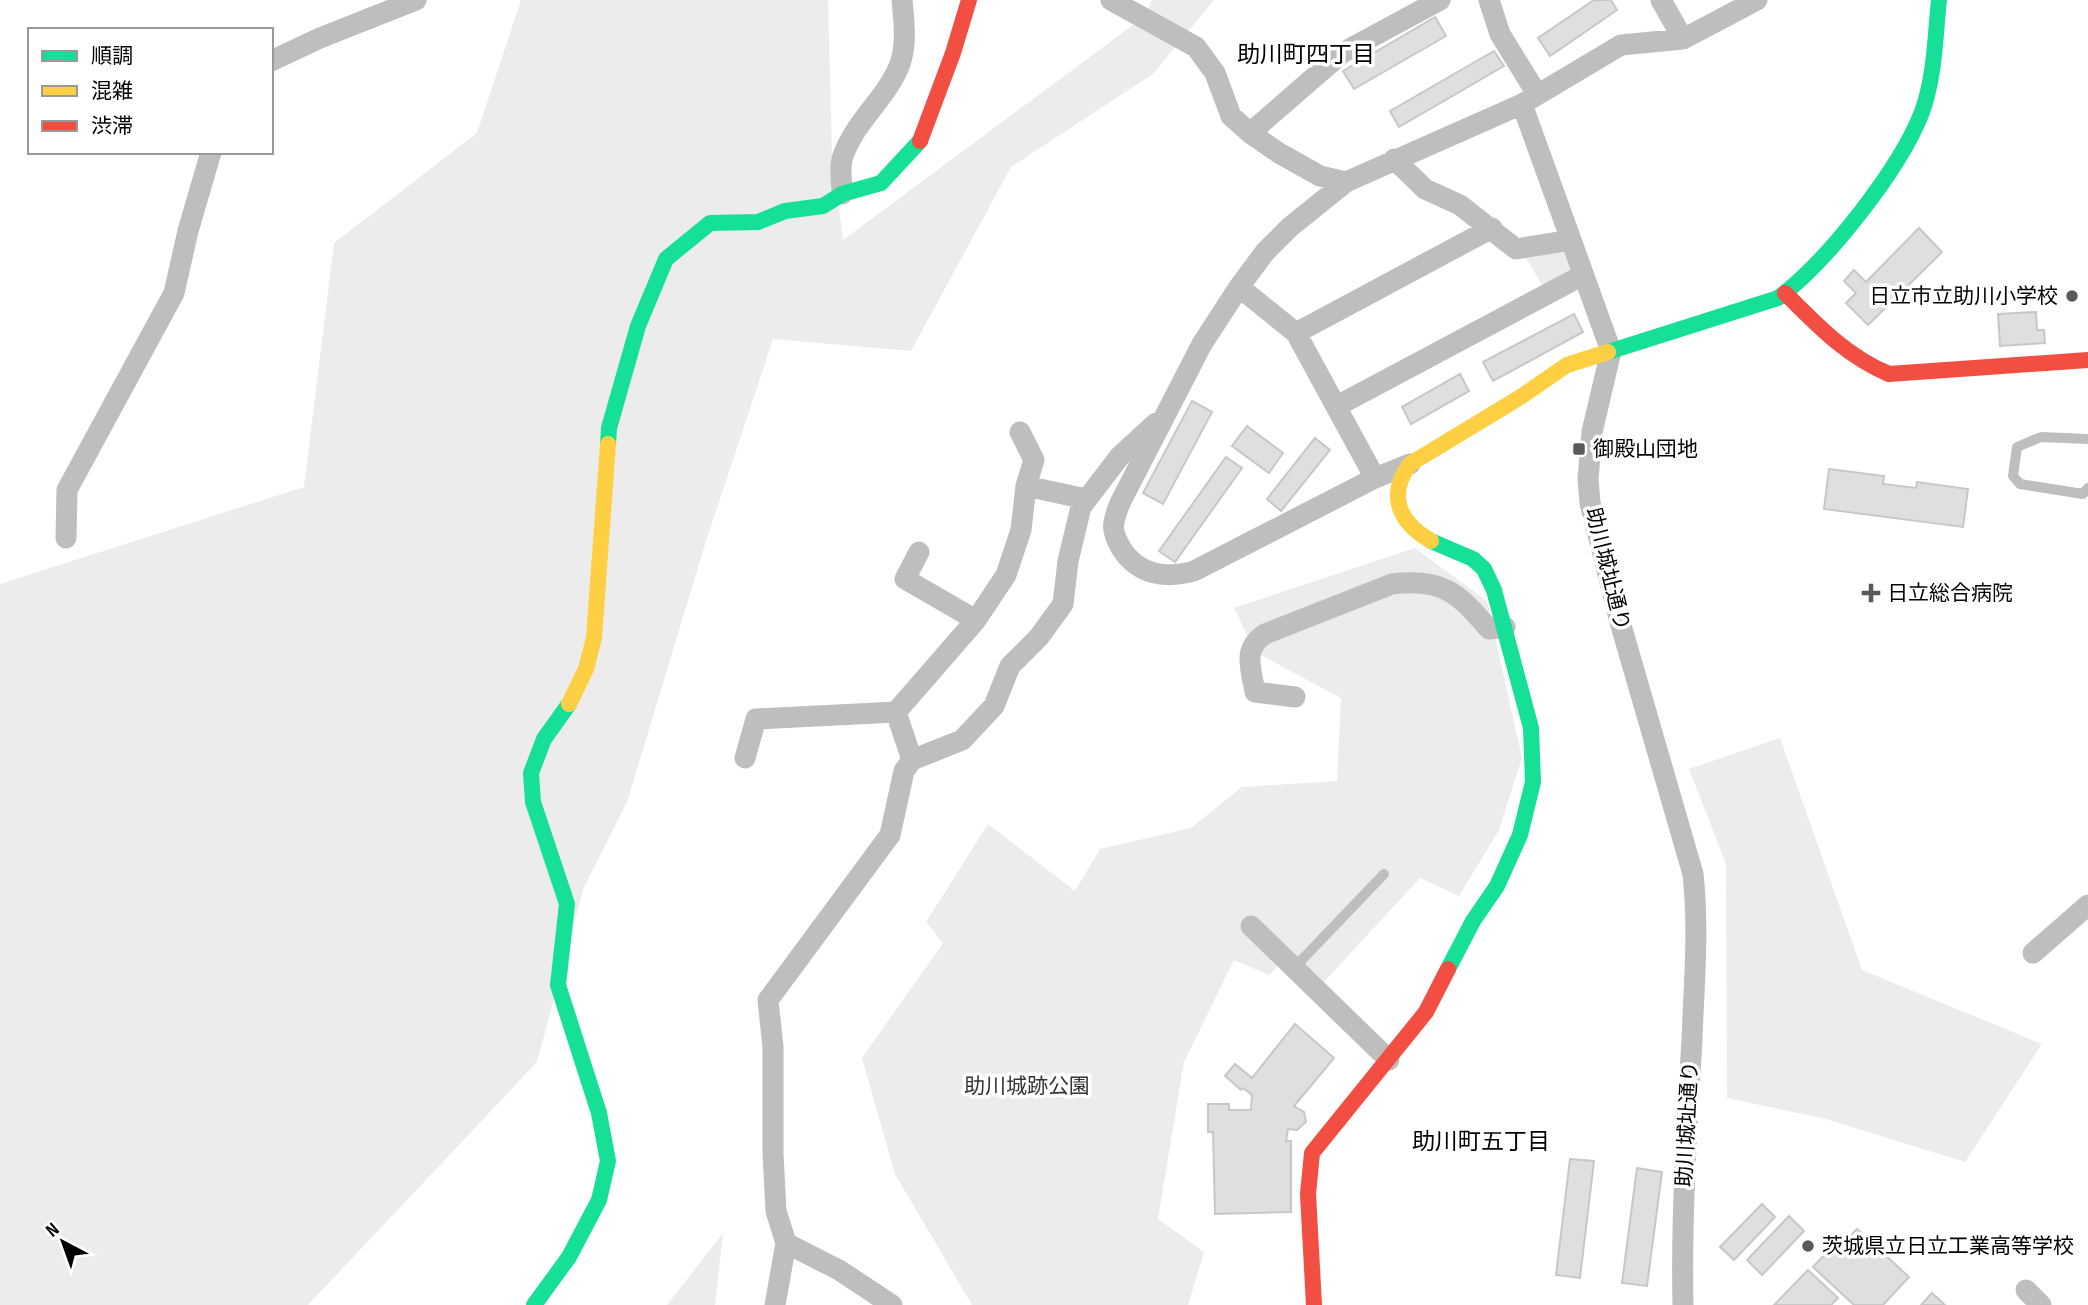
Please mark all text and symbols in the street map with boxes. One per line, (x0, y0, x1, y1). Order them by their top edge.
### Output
legend (28, 28, 273, 154)
district label: 助川町四丁目 (1237, 41, 1375, 69)
text: 順調 (91, 44, 133, 69)
text: 混雑 (91, 79, 133, 104)
text: 渋滞 (91, 114, 133, 139)
place label: 日立市立助川小学校 (1869, 284, 2058, 309)
marker: 日立市立助川小学校 (2064, 288, 2080, 304)
place label: 御殿山団地 (1593, 437, 1698, 462)
marker: 御殿山団地 (1571, 441, 1587, 457)
street label: 助川城址通り (1580, 505, 1635, 633)
place label: 日立総合病院 (1887, 581, 2013, 606)
marker: 日立総合病院 (1861, 583, 1881, 603)
street label: 助川城址通り (1672, 1060, 1703, 1188)
park label: 助川城跡公園 (964, 1074, 1090, 1099)
district label: 助川町五丁目 (1412, 1128, 1550, 1156)
north arrow (28, 1207, 98, 1277)
text: N (41, 1218, 64, 1242)
place label: 茨城県立日立工業高等学校 (1822, 1234, 2074, 1259)
marker: 茨城県立日立工業高等学校 (1800, 1238, 1816, 1254)

